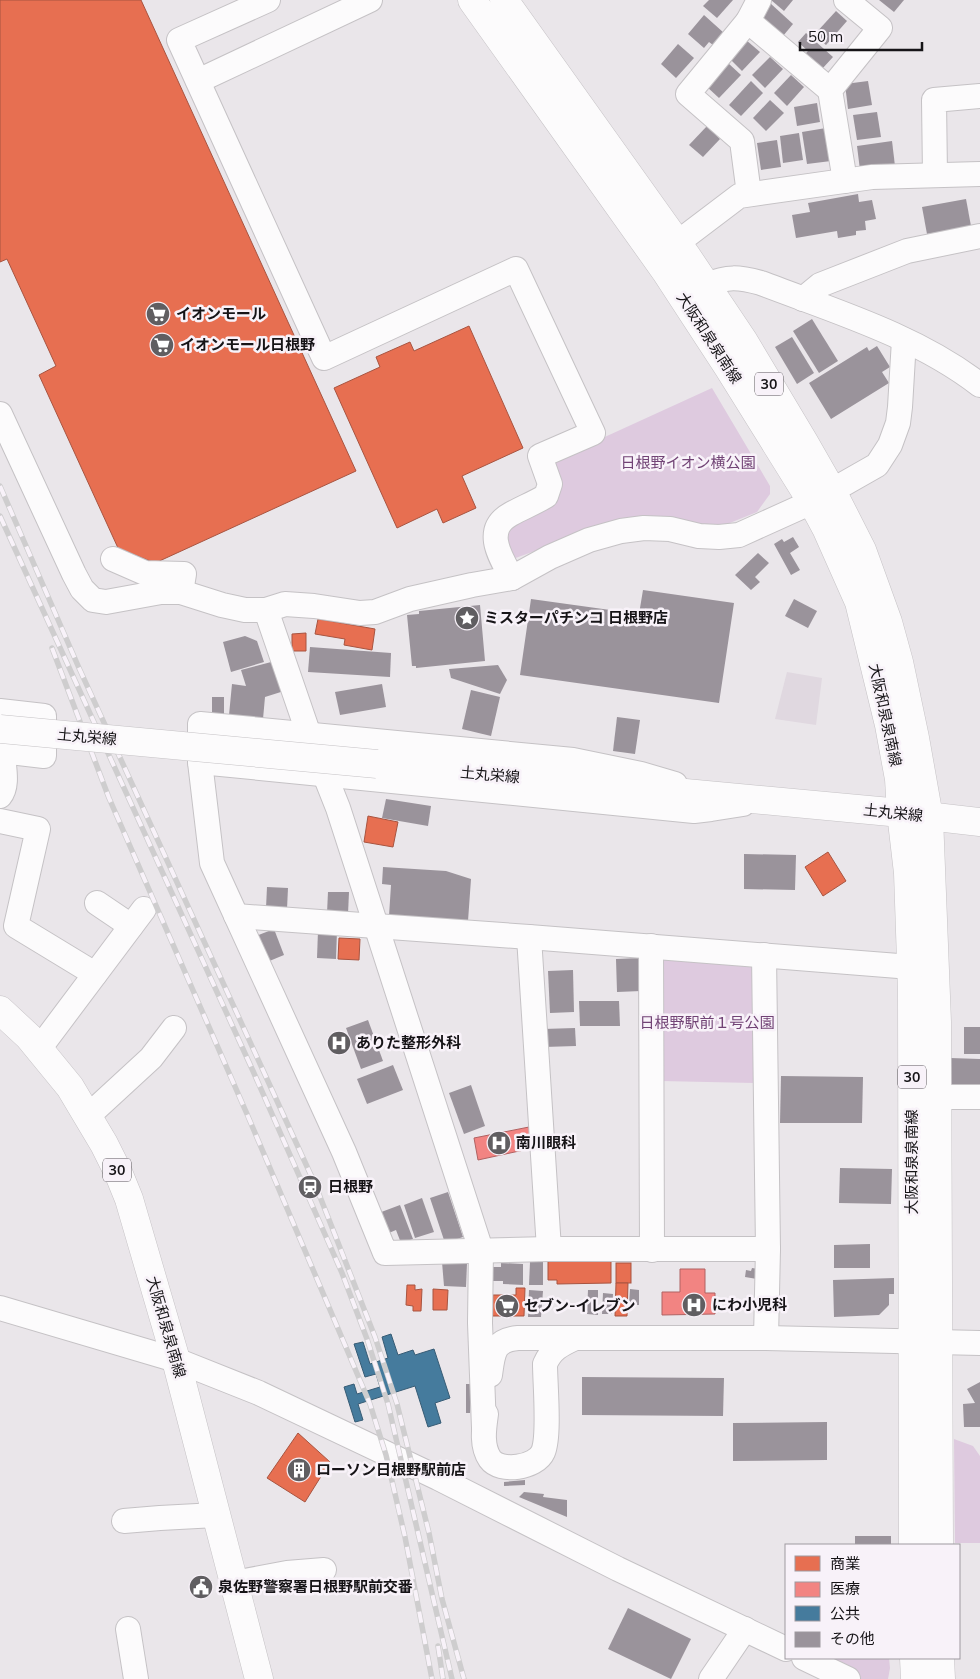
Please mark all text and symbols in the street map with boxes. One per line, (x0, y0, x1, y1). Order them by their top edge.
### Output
scale bar (800, 20, 922, 52)
text: 50 m (808, 27, 843, 46)
street label: 大阪和泉泉南線 (673, 289, 746, 387)
supermarket icon: イオンモール (145, 301, 171, 327)
place label: イオンモール (176, 304, 266, 323)
supermarket icon: イオンモール日根野 (149, 332, 175, 358)
place label: イオンモール日根野 (180, 335, 315, 354)
road number: 30 (755, 372, 783, 396)
park label: 日根野イオン横公園 (620, 453, 756, 472)
place icon: ミスターパチンコ 日根野店 (454, 605, 480, 631)
place label: ミスターパチンコ 日根野店 (484, 608, 668, 627)
street label: 大阪和泉泉南線 (865, 662, 906, 768)
street label: 土丸栄線 (56, 724, 118, 749)
street label: 土丸栄線 (459, 762, 521, 787)
street label: 土丸栄線 (862, 800, 924, 825)
park label: 日根野駅前１号公園 (639, 1013, 775, 1032)
hospital icon: ありた整形外科 (326, 1030, 352, 1056)
place label: ありた整形外科 (356, 1033, 461, 1052)
road number: 30 (898, 1066, 926, 1088)
street label: 大阪和泉泉南線 (902, 1109, 921, 1215)
hospital icon: 南川眼科 (486, 1130, 512, 1156)
place label: 南川眼科 (516, 1133, 576, 1152)
road number: 30 (103, 1158, 131, 1182)
station icon: 日根野 (297, 1174, 323, 1200)
place label: 日根野 (328, 1177, 373, 1196)
street label: 大阪和泉泉南線 (143, 1274, 190, 1380)
hospital icon: にわ小児科 (681, 1292, 707, 1318)
supermarket icon: セブン-イレブン (494, 1293, 520, 1319)
place label: にわ小児科 (712, 1295, 787, 1314)
place label: セブン-イレブン (524, 1296, 636, 1315)
building icon: ローソン日根野駅前店 (286, 1457, 312, 1483)
place label: ローソン日根野駅前店 (316, 1460, 466, 1479)
legend (785, 1544, 960, 1659)
text: 商業 (830, 1554, 860, 1573)
public building icon: 泉佐野警察署日根野駅前交番 (188, 1574, 214, 1600)
place label: 泉佐野警察署日根野駅前交番 (218, 1577, 413, 1596)
text: 医療 (830, 1579, 860, 1598)
text: 公共 (830, 1604, 860, 1623)
text: その他 (830, 1629, 875, 1648)

